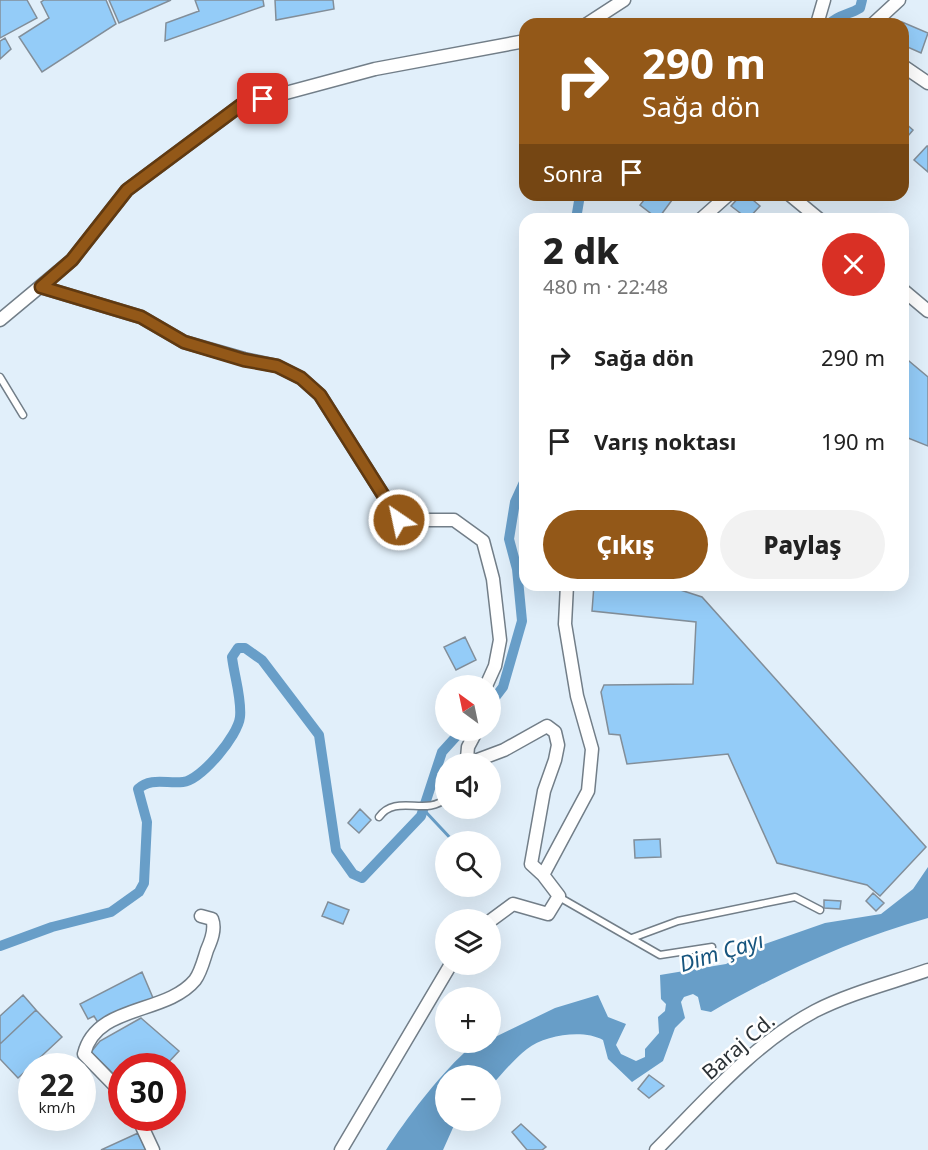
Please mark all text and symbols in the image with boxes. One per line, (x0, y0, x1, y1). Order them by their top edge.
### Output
text: 290 m (642, 34, 766, 91)
icon: right (543, 42, 621, 120)
pin (237, 73, 288, 124)
icon: arrive (246, 82, 279, 115)
text: Sağa dön (642, 88, 760, 125)
icon: arrive (615, 156, 648, 189)
text: Sonra (543, 158, 603, 188)
text: 2 dk (543, 226, 619, 275)
button: close (822, 233, 885, 296)
text: 480 m · 22:48 (543, 273, 668, 300)
icon: right (543, 341, 576, 374)
text: Sağa dön (594, 342, 694, 372)
text: 290 m (821, 342, 885, 372)
icon: arrive (543, 425, 576, 458)
text: Varış noktası (594, 426, 736, 456)
text: 190 m (821, 426, 885, 456)
position arrow (367, 488, 431, 552)
button: Çıkış (543, 510, 708, 579)
button: Paylaş (720, 510, 885, 579)
north arrow (435, 675, 501, 741)
map controls (435, 675, 501, 1131)
button: sound (435, 753, 501, 819)
button: search (435, 831, 501, 897)
button: layers (435, 909, 501, 975)
water label: Dim Çayı (675, 924, 767, 978)
button: + (435, 987, 501, 1053)
street label: Baraj Cd. (696, 1007, 780, 1085)
speed limit sign: 30 (108, 1053, 186, 1131)
text: 22 (40, 1064, 74, 1105)
button: − (435, 1065, 501, 1131)
text: km/h (39, 1097, 75, 1117)

